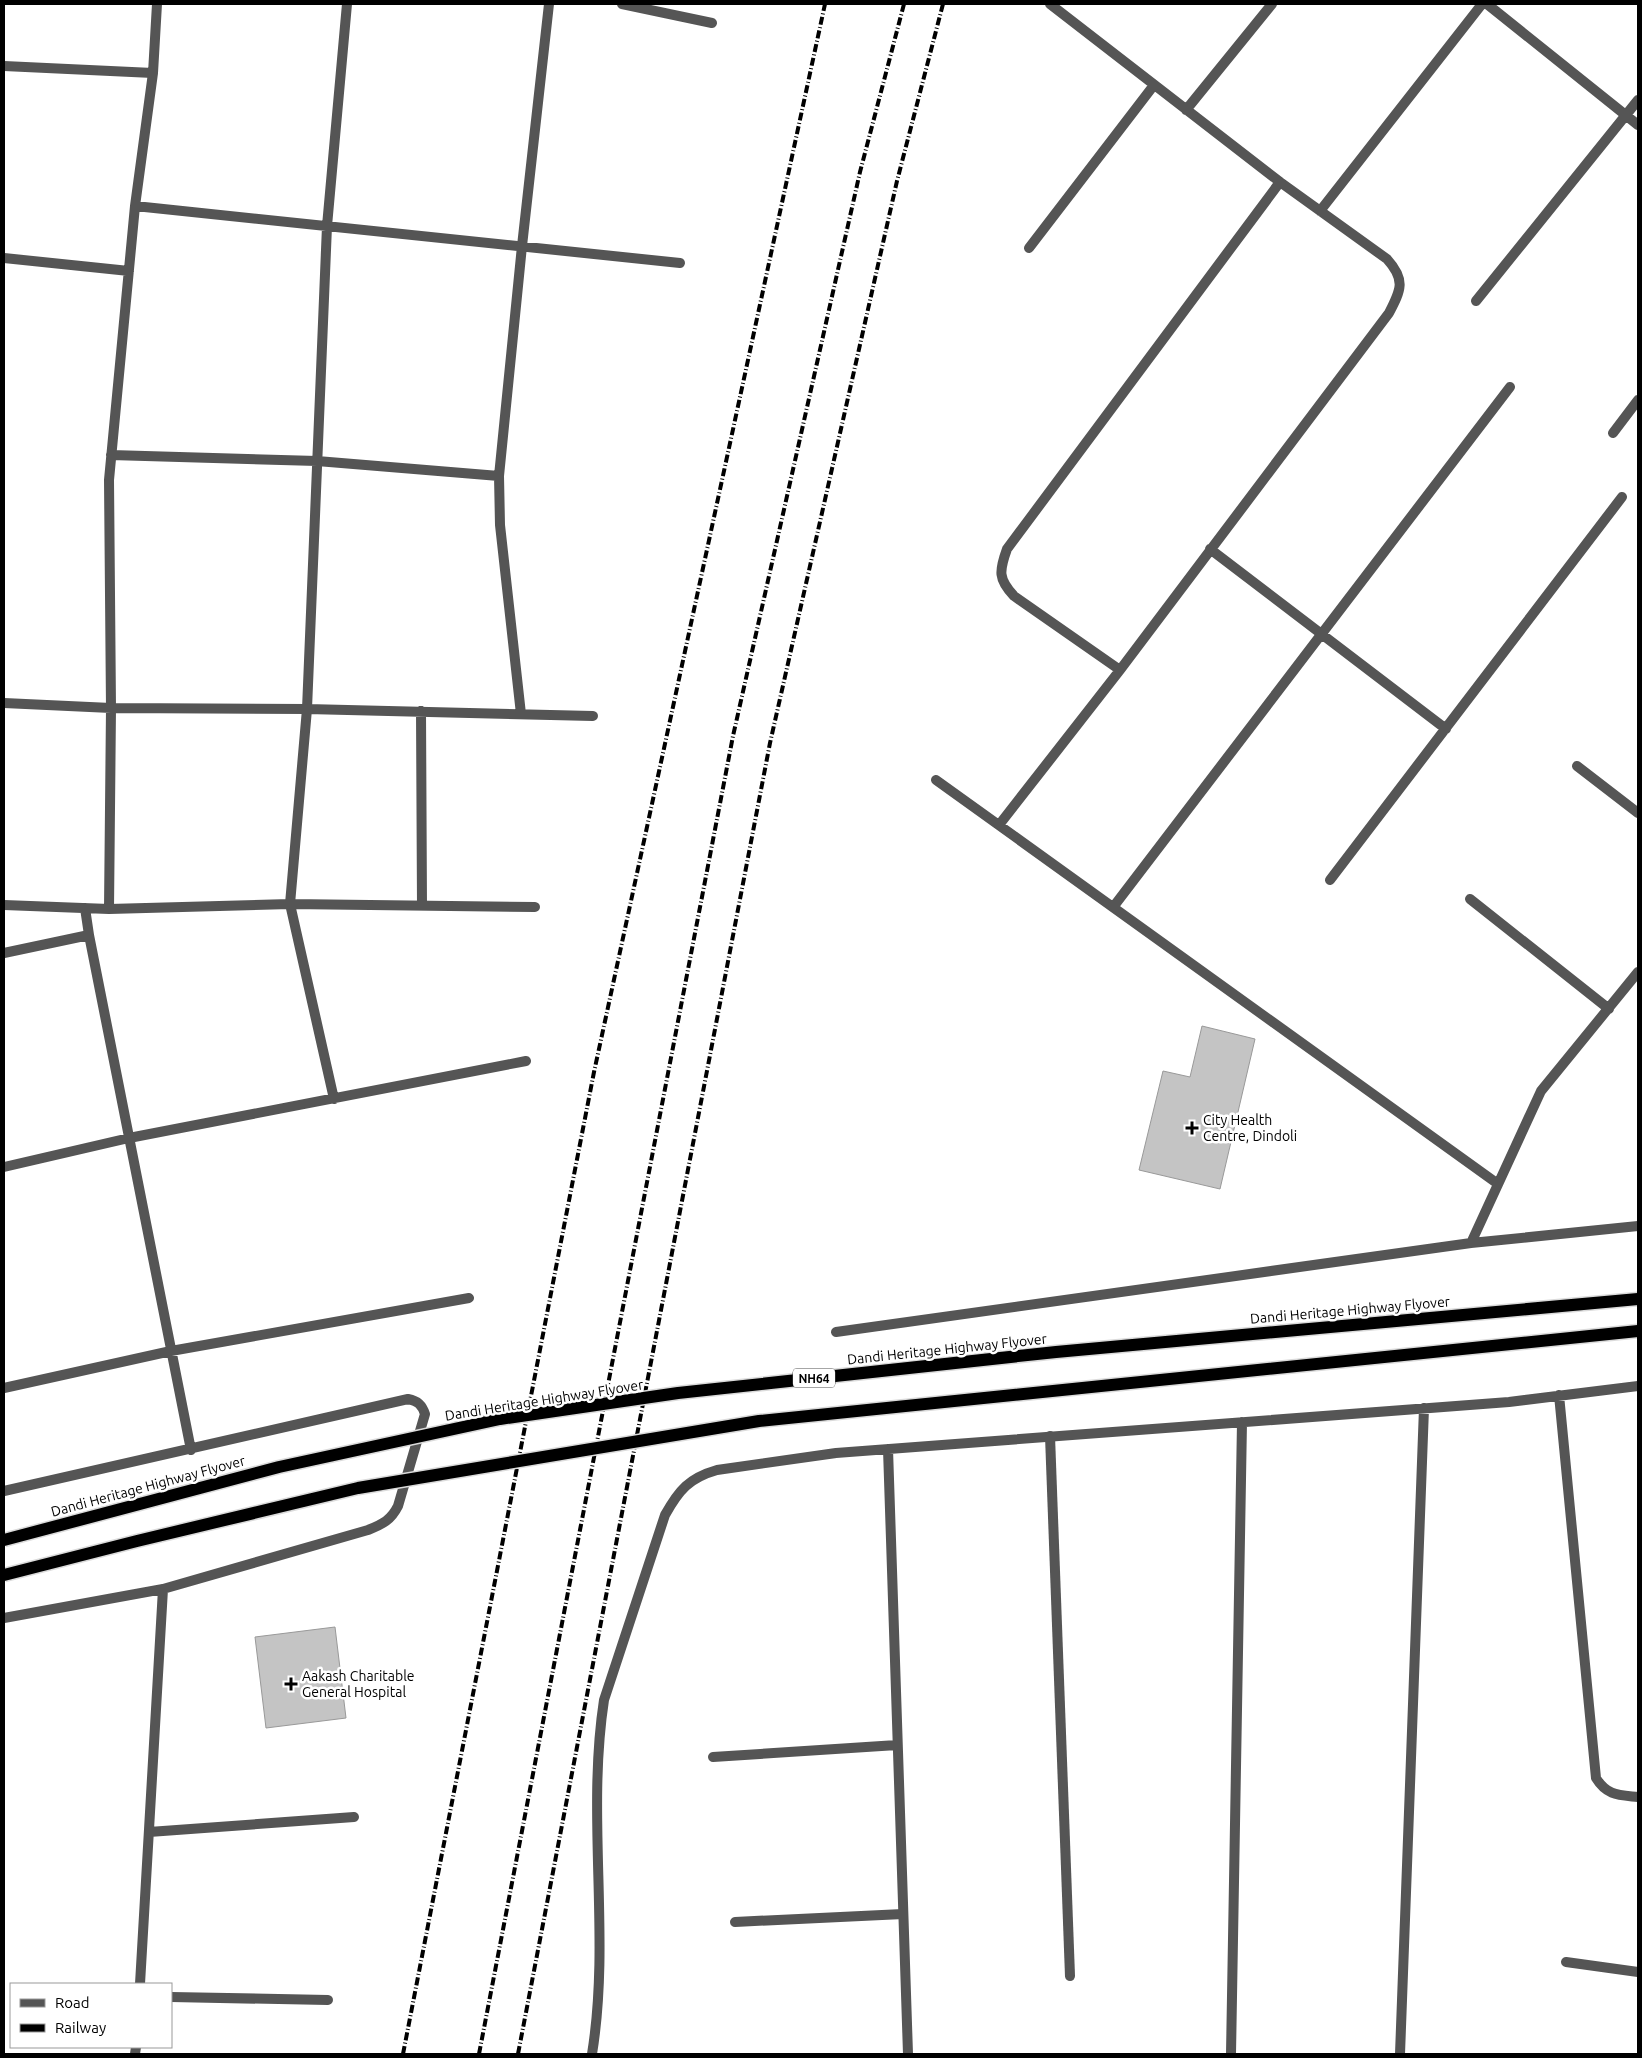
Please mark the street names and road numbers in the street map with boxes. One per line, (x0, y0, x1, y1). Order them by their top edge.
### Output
street label: Dandi Heritage Highway Flyover (1249, 1293, 1451, 1327)
street label: Dandi Heritage Highway Flyover (846, 1330, 1048, 1367)
road number: NH64 (793, 1369, 835, 1388)
street label: Dandi Heritage Highway Flyover (444, 1376, 645, 1424)
street label: Dandi Heritage Highway Flyover (49, 1452, 248, 1520)

